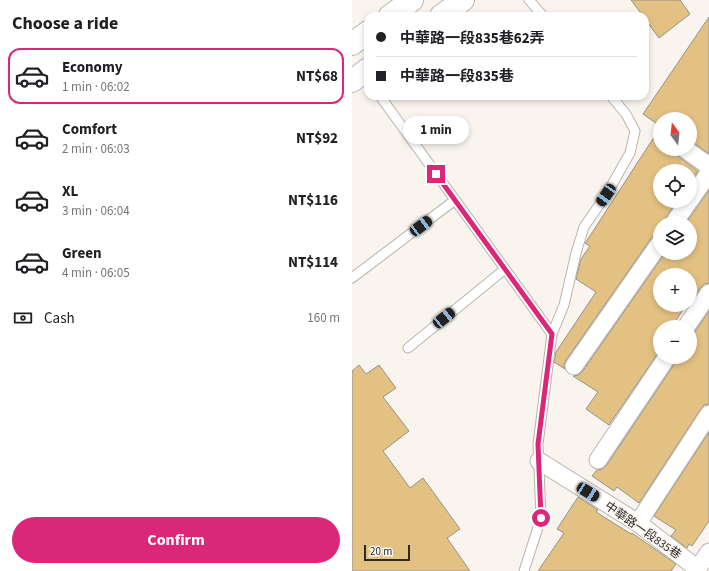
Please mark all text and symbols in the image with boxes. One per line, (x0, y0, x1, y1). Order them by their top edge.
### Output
text: Choose a ride (12, 11, 118, 36)
text: 中華路一段835巷62弄 (400, 28, 545, 49)
text: Economy (62, 57, 123, 78)
icon: car (14, 58, 50, 94)
text: NT$68 (296, 66, 338, 87)
text: 中華路一段835巷 (400, 66, 514, 87)
text: 1 min · 06:02 (62, 78, 130, 96)
north arrow (653, 112, 697, 156)
map controls (653, 112, 697, 364)
callout: 1 min (403, 116, 469, 144)
text: Comfort (62, 119, 117, 140)
icon: car (14, 120, 50, 156)
text: 1 min (420, 121, 452, 139)
text: NT$92 (296, 128, 338, 149)
text: 2 min · 06:03 (62, 140, 130, 158)
button: locate (653, 164, 697, 208)
route end (427, 165, 445, 183)
text: XL (62, 181, 78, 202)
icon: car (14, 182, 50, 218)
car (594, 182, 618, 208)
text: NT$116 (288, 190, 338, 211)
text: 3 min · 06:04 (62, 202, 130, 220)
car (408, 214, 434, 238)
button: layers (653, 216, 697, 260)
text: Green (62, 243, 102, 264)
icon: car (14, 244, 50, 280)
text: NT$114 (288, 252, 338, 273)
text: 4 min · 06:05 (62, 264, 130, 282)
button: + (653, 268, 697, 312)
car (431, 306, 457, 330)
icon: cash (12, 307, 34, 329)
text: Cash (44, 308, 75, 329)
text: 160 m (307, 309, 340, 327)
button: − (653, 320, 697, 364)
car (575, 481, 601, 503)
street label: 中華路一段835巷 (601, 498, 684, 563)
route start (532, 509, 550, 527)
button: Confirm (12, 517, 340, 563)
scale bar (364, 543, 410, 562)
text: 20 m (370, 544, 392, 559)

